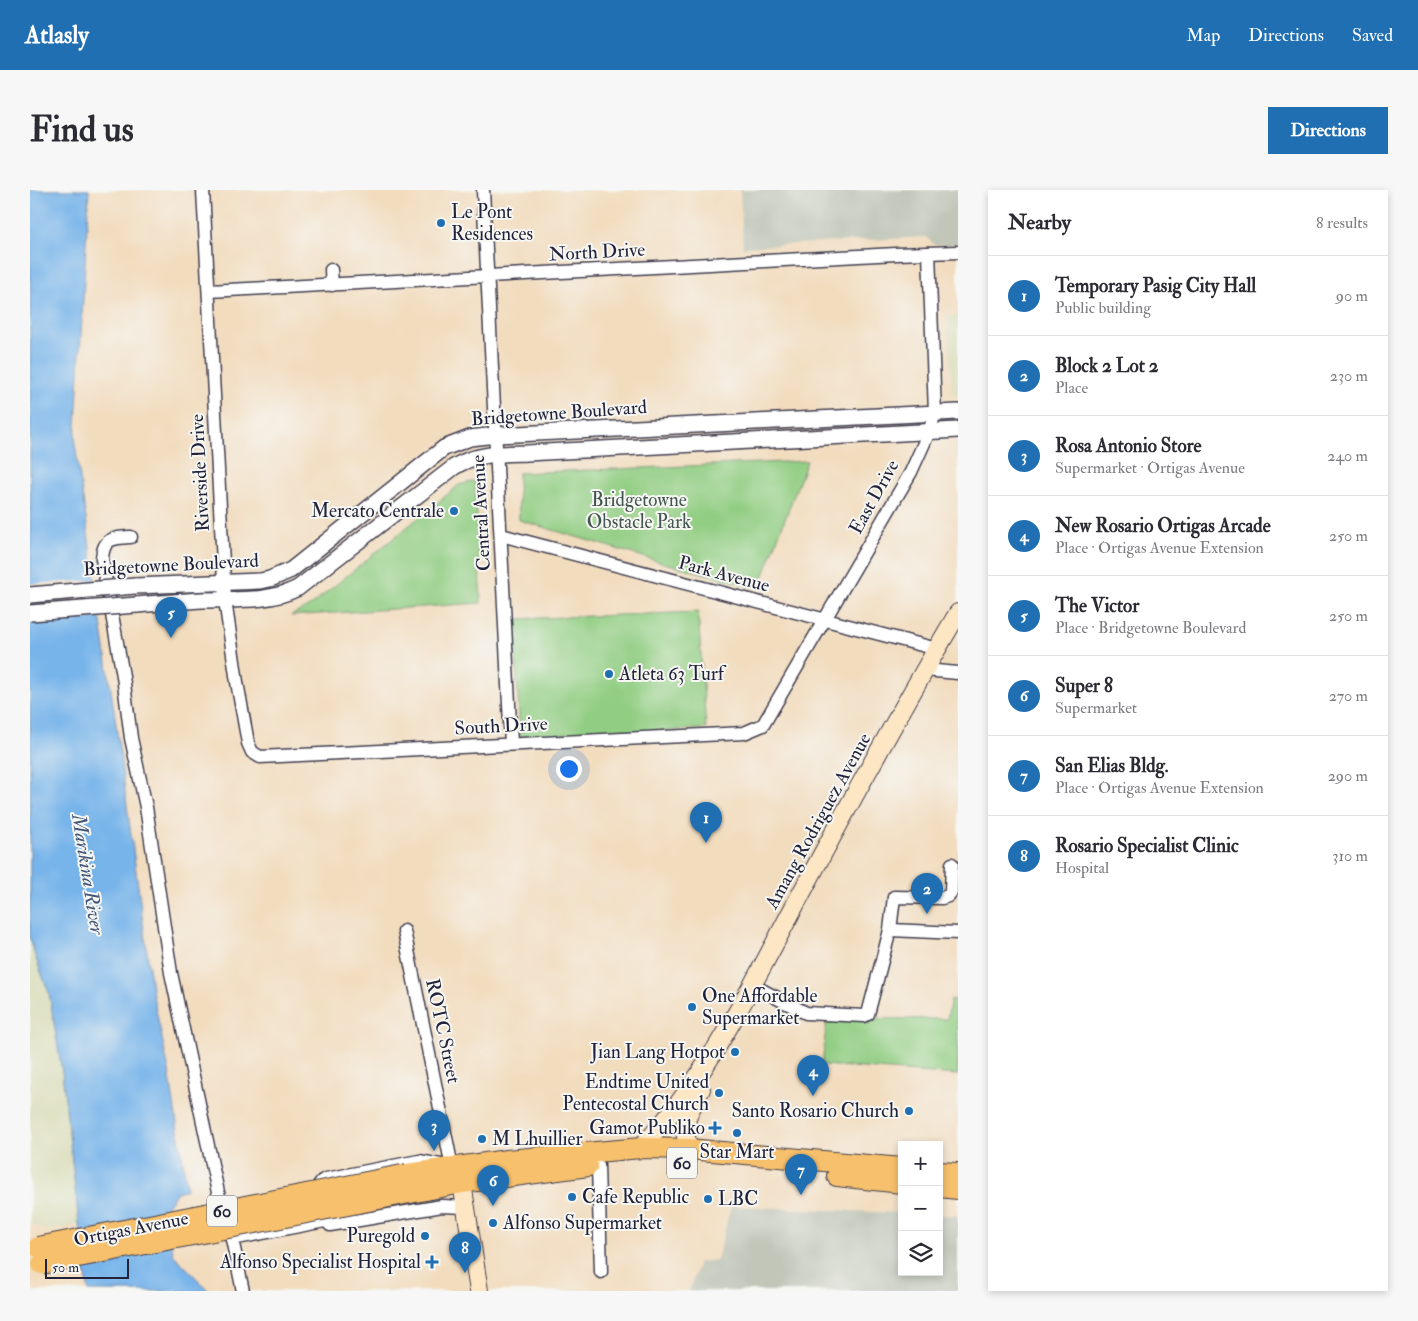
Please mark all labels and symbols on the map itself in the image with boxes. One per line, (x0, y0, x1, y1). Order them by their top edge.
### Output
place label: Le Pont Residences (451, 200, 533, 246)
marker: Le Pont Residences (435, 217, 447, 229)
street label: North Drive (548, 237, 646, 267)
street label: Bridgetowne Boulevard (470, 395, 648, 431)
street label: Riverside Drive (185, 413, 215, 533)
street label: Central Avenue (466, 454, 496, 572)
street label: East Drive (844, 455, 904, 539)
park label: Bridgetowne Obstacle Park (587, 488, 691, 534)
place label: Mercato Centrale (311, 499, 444, 523)
marker: Mercato Centrale (448, 505, 460, 517)
street label: Bridgetowne Boulevard (82, 548, 260, 582)
street label: Park Avenue (676, 550, 772, 598)
pin: 5 (155, 597, 187, 638)
place label: Atleta 63 Turf (618, 662, 727, 686)
marker: Atleta 63 Turf (603, 668, 615, 680)
street label: South Drive (454, 712, 548, 740)
street label: Amang Rodriguez Avenue (759, 729, 876, 914)
your location (556, 756, 582, 782)
pin: 1 (690, 802, 722, 843)
water label: Marikina River (66, 811, 110, 937)
pin: 2 (911, 873, 943, 914)
street label: ROTC Street (420, 976, 466, 1086)
place label: One Affordable Supermarket (702, 984, 817, 1031)
marker: One Affordable Supermarket (686, 1001, 698, 1013)
place label: Jian Lang Hotpot (590, 1040, 725, 1065)
marker: Jian Lang Hotpot (729, 1046, 741, 1058)
pin: 4 (797, 1055, 829, 1096)
place label: Endtime United Pentecostal Church (562, 1070, 710, 1116)
marker: Endtime United Pentecostal Church (713, 1087, 725, 1099)
place label: Santo Rosario Church (731, 1099, 899, 1123)
marker: Santo Rosario Church (903, 1105, 915, 1117)
pin: 3 (418, 1110, 450, 1151)
place label: Gamot Publiko (589, 1116, 705, 1140)
marker: Gamot Publiko (709, 1122, 721, 1134)
place label: M Lhuillier (492, 1127, 583, 1151)
marker: Star Mart (731, 1127, 743, 1139)
marker: M Lhuillier (476, 1133, 488, 1145)
place label: Star Mart (700, 1140, 774, 1164)
road number: 60 (667, 1148, 697, 1178)
pin: 7 (785, 1154, 817, 1195)
pin: 6 (477, 1165, 509, 1206)
place label: Cafe Republic (582, 1185, 689, 1210)
place label: LBC (718, 1187, 758, 1211)
marker: Cafe Republic (566, 1191, 578, 1203)
marker: LBC (702, 1193, 714, 1205)
road number: 60 (207, 1196, 237, 1226)
street label: Ortigas Avenue (72, 1206, 190, 1252)
place label: Alfonso Supermarket (502, 1211, 662, 1236)
marker: Alfonso Supermarket (487, 1217, 499, 1229)
place label: Puregold (347, 1224, 416, 1248)
marker: Puregold (419, 1230, 431, 1242)
pin: 8 (449, 1232, 481, 1273)
place label: Alfonso Specialist Hospital (219, 1250, 421, 1275)
marker: Alfonso Specialist Hospital (425, 1255, 439, 1269)
scale bar (45, 1256, 129, 1279)

